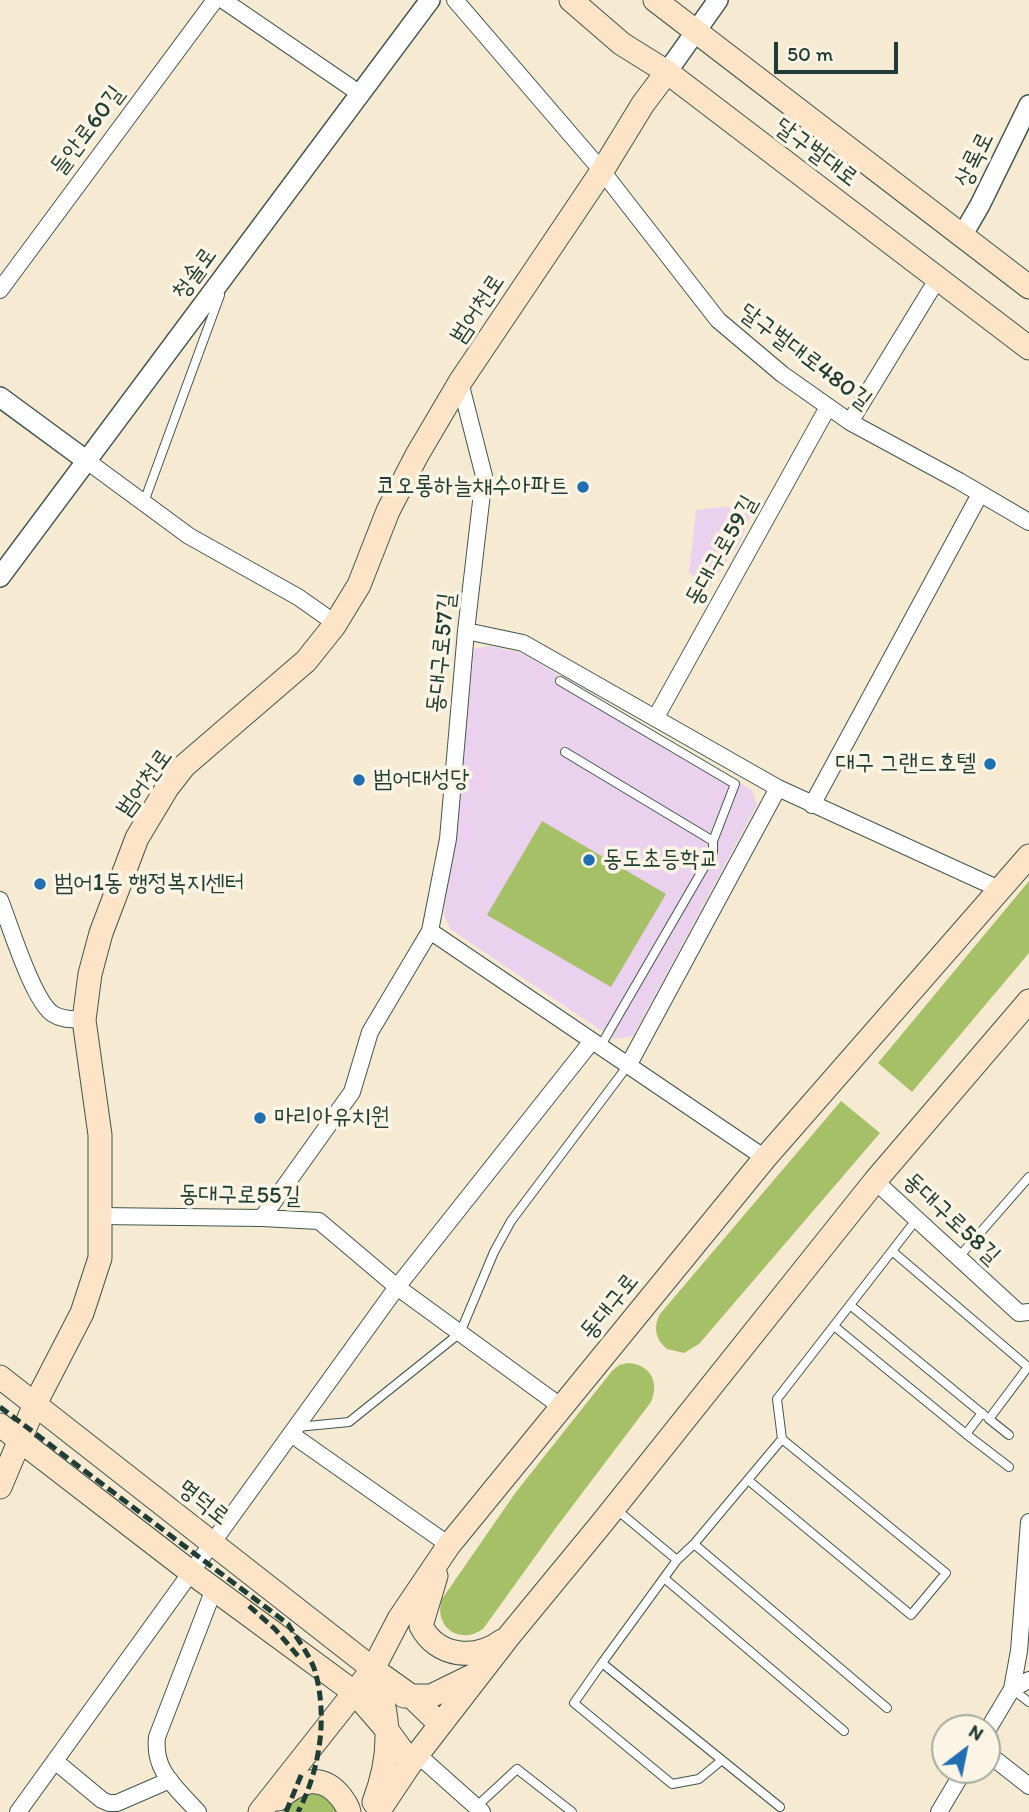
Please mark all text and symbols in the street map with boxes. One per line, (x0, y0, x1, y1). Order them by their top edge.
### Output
scale bar (777, 28, 901, 72)
text: 50 m (787, 41, 833, 66)
street label: 들안로60길 (45, 81, 131, 181)
street label: 달구벌대로 (769, 112, 863, 194)
street label: 상록로 (949, 128, 1001, 192)
street label: 청솔로 (166, 242, 224, 306)
street label: 범어천로 (444, 269, 512, 349)
street label: 달구벌대로480길 (733, 298, 877, 416)
place label: 코오롱하늘채수아파트 (376, 473, 569, 501)
marker: 코오롱하늘채수아파트 (575, 479, 591, 495)
street label: 동대구로59길 (680, 491, 764, 611)
street label: 동대구로57길 (421, 591, 463, 715)
street label: 범어천로 (111, 743, 179, 823)
place label: 대구 그랜드호텔 (835, 750, 976, 778)
marker: 대구 그랜드호텔 (982, 756, 998, 772)
place label: 범어대성당 (373, 766, 470, 794)
marker: 범어대성당 (351, 772, 367, 788)
place label: 동도초등학교 (603, 846, 719, 874)
marker: 동도초등학교 (581, 852, 597, 868)
place label: 범어1동 행정복지센터 (54, 870, 244, 898)
marker: 범어1동 행정복지센터 (32, 876, 48, 892)
place label: 마리아유치원 (274, 1104, 390, 1132)
marker: 마리아유치원 (252, 1110, 268, 1126)
street label: 동대구로58길 (896, 1167, 1006, 1271)
street label: 동대구로55길 (179, 1181, 301, 1211)
street label: 동대구로 (575, 1268, 645, 1346)
street label: 명덕로 (171, 1474, 235, 1532)
north arrow (931, 1714, 1001, 1784)
text: N (965, 1719, 988, 1746)

